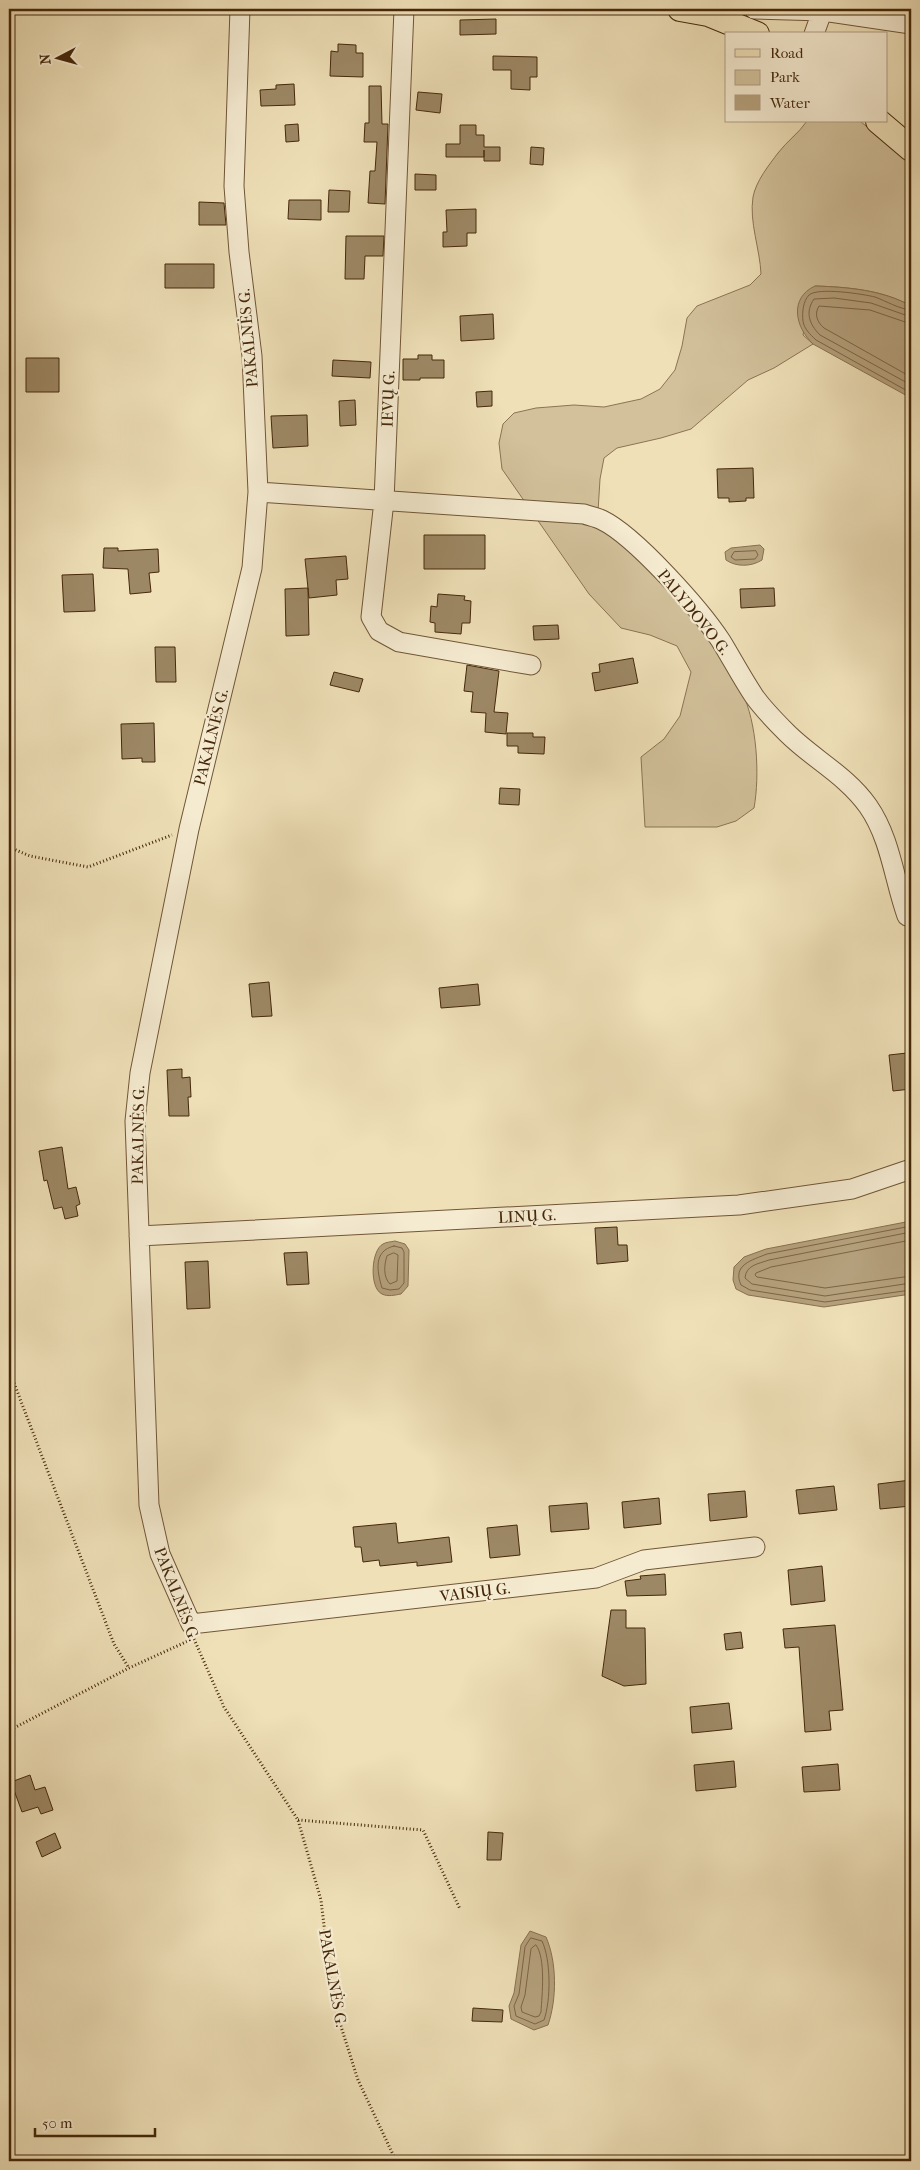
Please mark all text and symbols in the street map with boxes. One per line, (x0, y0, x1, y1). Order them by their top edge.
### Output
north arrow (32, 32, 82, 82)
legend (725, 32, 888, 122)
text: Road (770, 44, 804, 62)
text: N (37, 53, 55, 65)
text: Park (770, 68, 800, 86)
text: Water (769, 94, 810, 112)
street label: PAKALNĖS G. (234, 288, 262, 388)
street label: IEVŲ G. (378, 370, 398, 428)
street label: PALYDOVO G. (654, 565, 734, 659)
street label: PAKALNĖS G. (190, 687, 232, 787)
street label: PAKALNĖS G. (128, 1085, 148, 1185)
street label: LINŲ G. (497, 1205, 557, 1227)
street label: PAKALNĖS G. (150, 1544, 204, 1644)
street label: VAISIŲ G. (438, 1578, 511, 1606)
street label: PAKALNĖS G. (315, 1928, 351, 2028)
scale bar (35, 2105, 155, 2137)
text: 50 m (42, 2114, 73, 2132)

